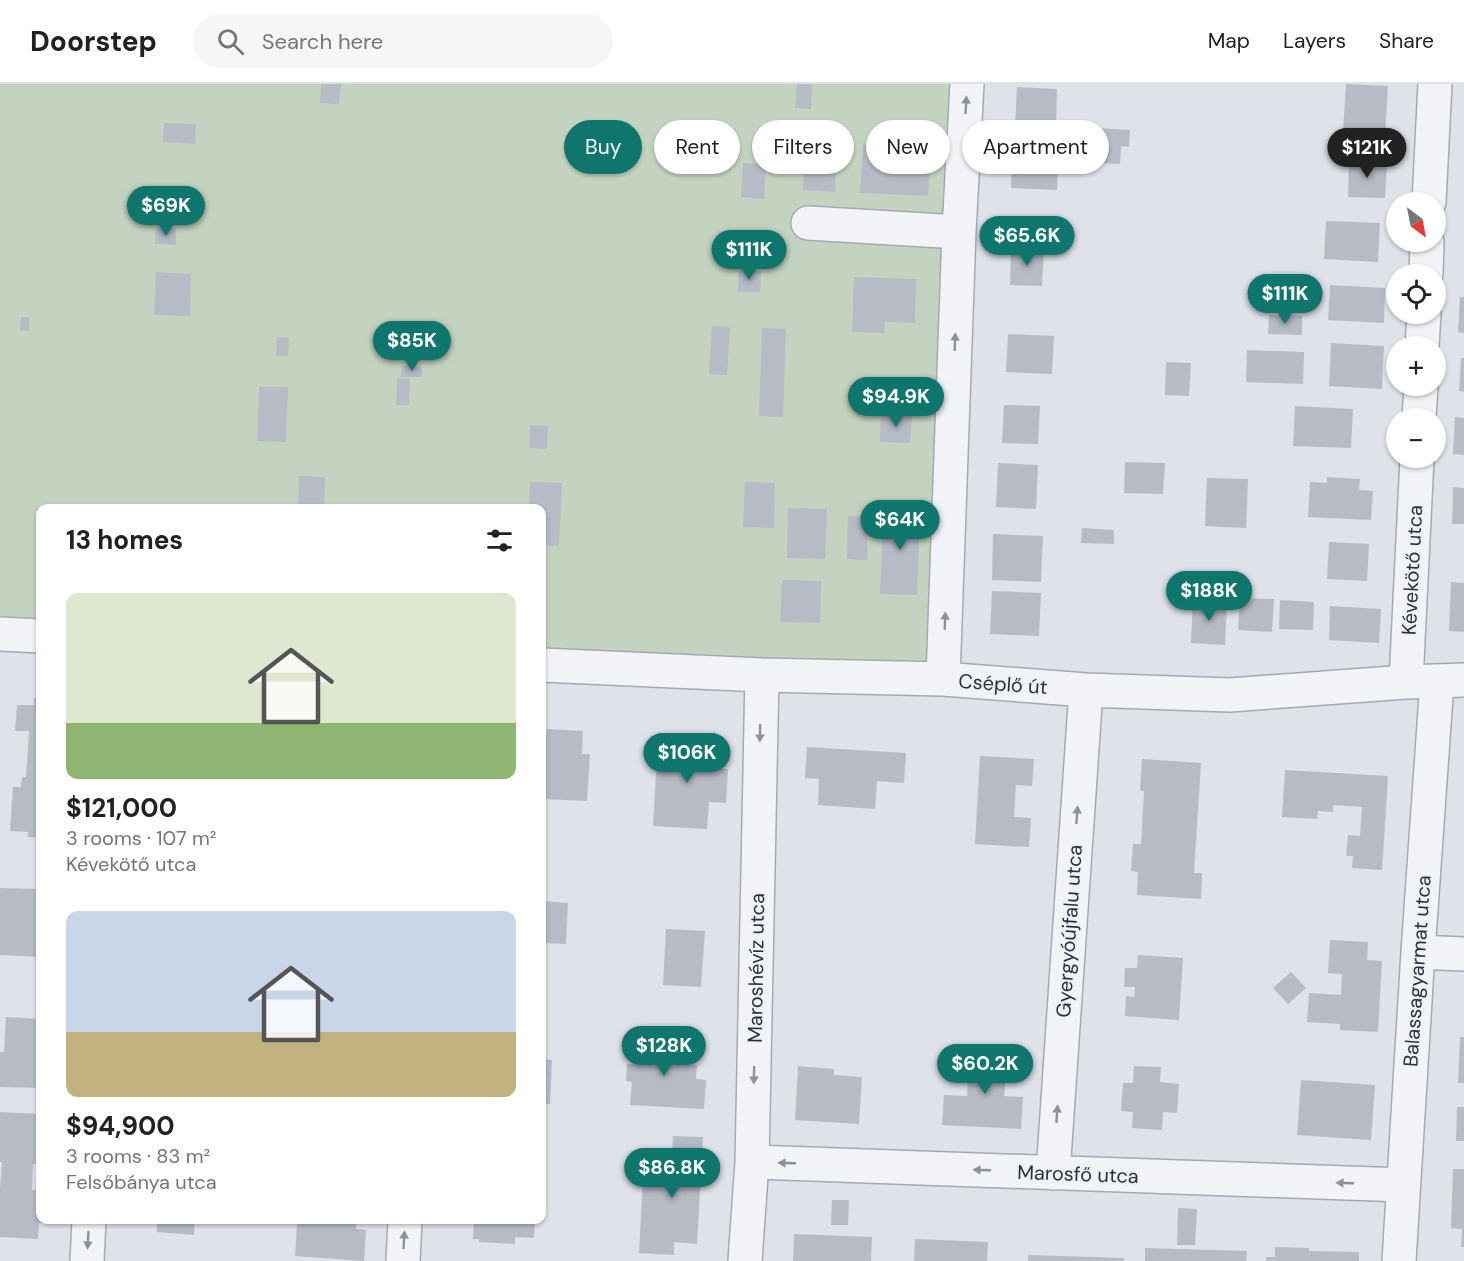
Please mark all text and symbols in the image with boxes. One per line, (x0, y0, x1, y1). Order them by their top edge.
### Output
search box (193, 14, 613, 68)
text: Doorstep (30, 23, 157, 60)
icon: search (214, 25, 247, 58)
text: Search here (262, 27, 383, 56)
text: Map (1208, 27, 1250, 55)
text: Layers (1283, 27, 1346, 55)
text: Share (1379, 27, 1434, 55)
one-way arrow (962, 96, 971, 115)
chip: Buy (564, 120, 642, 174)
chip: Rent (654, 120, 740, 174)
chip: Filters (752, 120, 854, 174)
chip: New (866, 120, 950, 174)
chip: Apartment (962, 120, 1109, 174)
pin: $121K (1325, 128, 1409, 179)
text: $121K (1341, 134, 1393, 160)
pin: $69K (130, 186, 202, 237)
text: $69K (141, 192, 191, 218)
north arrow (1386, 192, 1446, 252)
map controls (1386, 192, 1446, 468)
pin: $65.6K (978, 216, 1076, 267)
text: $65.6K (994, 222, 1060, 248)
pin: $111K (707, 230, 791, 281)
text: $111K (726, 236, 772, 262)
button: locate (1386, 264, 1446, 324)
pin: $111K (1243, 274, 1327, 325)
text: $111K (1262, 280, 1308, 306)
pin: $85K (376, 321, 448, 372)
text: $85K (387, 327, 437, 353)
one-way arrow (951, 333, 960, 352)
button: + (1386, 336, 1446, 396)
pin: $94.9K (847, 377, 945, 428)
text: $94.9K (862, 383, 930, 409)
button: − (1386, 408, 1446, 468)
pin: $64K (864, 500, 936, 551)
street label: Kévekötő utca (1396, 504, 1428, 636)
text: $64K (875, 506, 925, 532)
text: 13 homes (66, 523, 183, 557)
icon: filters (483, 524, 516, 557)
pin: $188K (1167, 571, 1251, 622)
text: $188K (1180, 577, 1238, 603)
one-way arrow (941, 611, 950, 630)
icon: home (237, 632, 345, 740)
street label: Cséplő út (958, 668, 1049, 700)
one-way arrow (756, 724, 765, 743)
pin: $106K (645, 733, 729, 784)
text: $106K (657, 739, 717, 765)
text: $121,000 (66, 791, 177, 825)
one-way arrow (1073, 805, 1082, 824)
text: 3 rooms · 107 m² (66, 825, 216, 851)
street label: Gyergyóújfalu utca (1050, 844, 1088, 1018)
text: Kévekötő utca (66, 851, 196, 877)
street label: Balassagyarmat utca (1397, 874, 1437, 1068)
street label: Maroshévíz utca (742, 893, 770, 1043)
icon: home (237, 950, 345, 1058)
pin: $128K (622, 1026, 706, 1077)
text: $128K (636, 1032, 692, 1058)
pin: $60.2K (936, 1044, 1034, 1095)
text: $60.2K (951, 1050, 1019, 1076)
one-way arrow (749, 1066, 759, 1085)
one-way arrow (1052, 1105, 1062, 1124)
text: $94,900 (66, 1109, 175, 1143)
text: 3 rooms · 83 m² (66, 1143, 210, 1169)
pin: $86.8K (623, 1148, 721, 1199)
text: $86.8K (638, 1154, 706, 1180)
one-way arrow (778, 1159, 797, 1168)
street label: Marosfő utca (1017, 1159, 1139, 1189)
one-way arrow (972, 1166, 991, 1175)
text: Felsőbánya utca (66, 1169, 217, 1195)
one-way arrow (1335, 1178, 1354, 1188)
one-way arrow (83, 1231, 92, 1250)
one-way arrow (399, 1231, 408, 1250)

